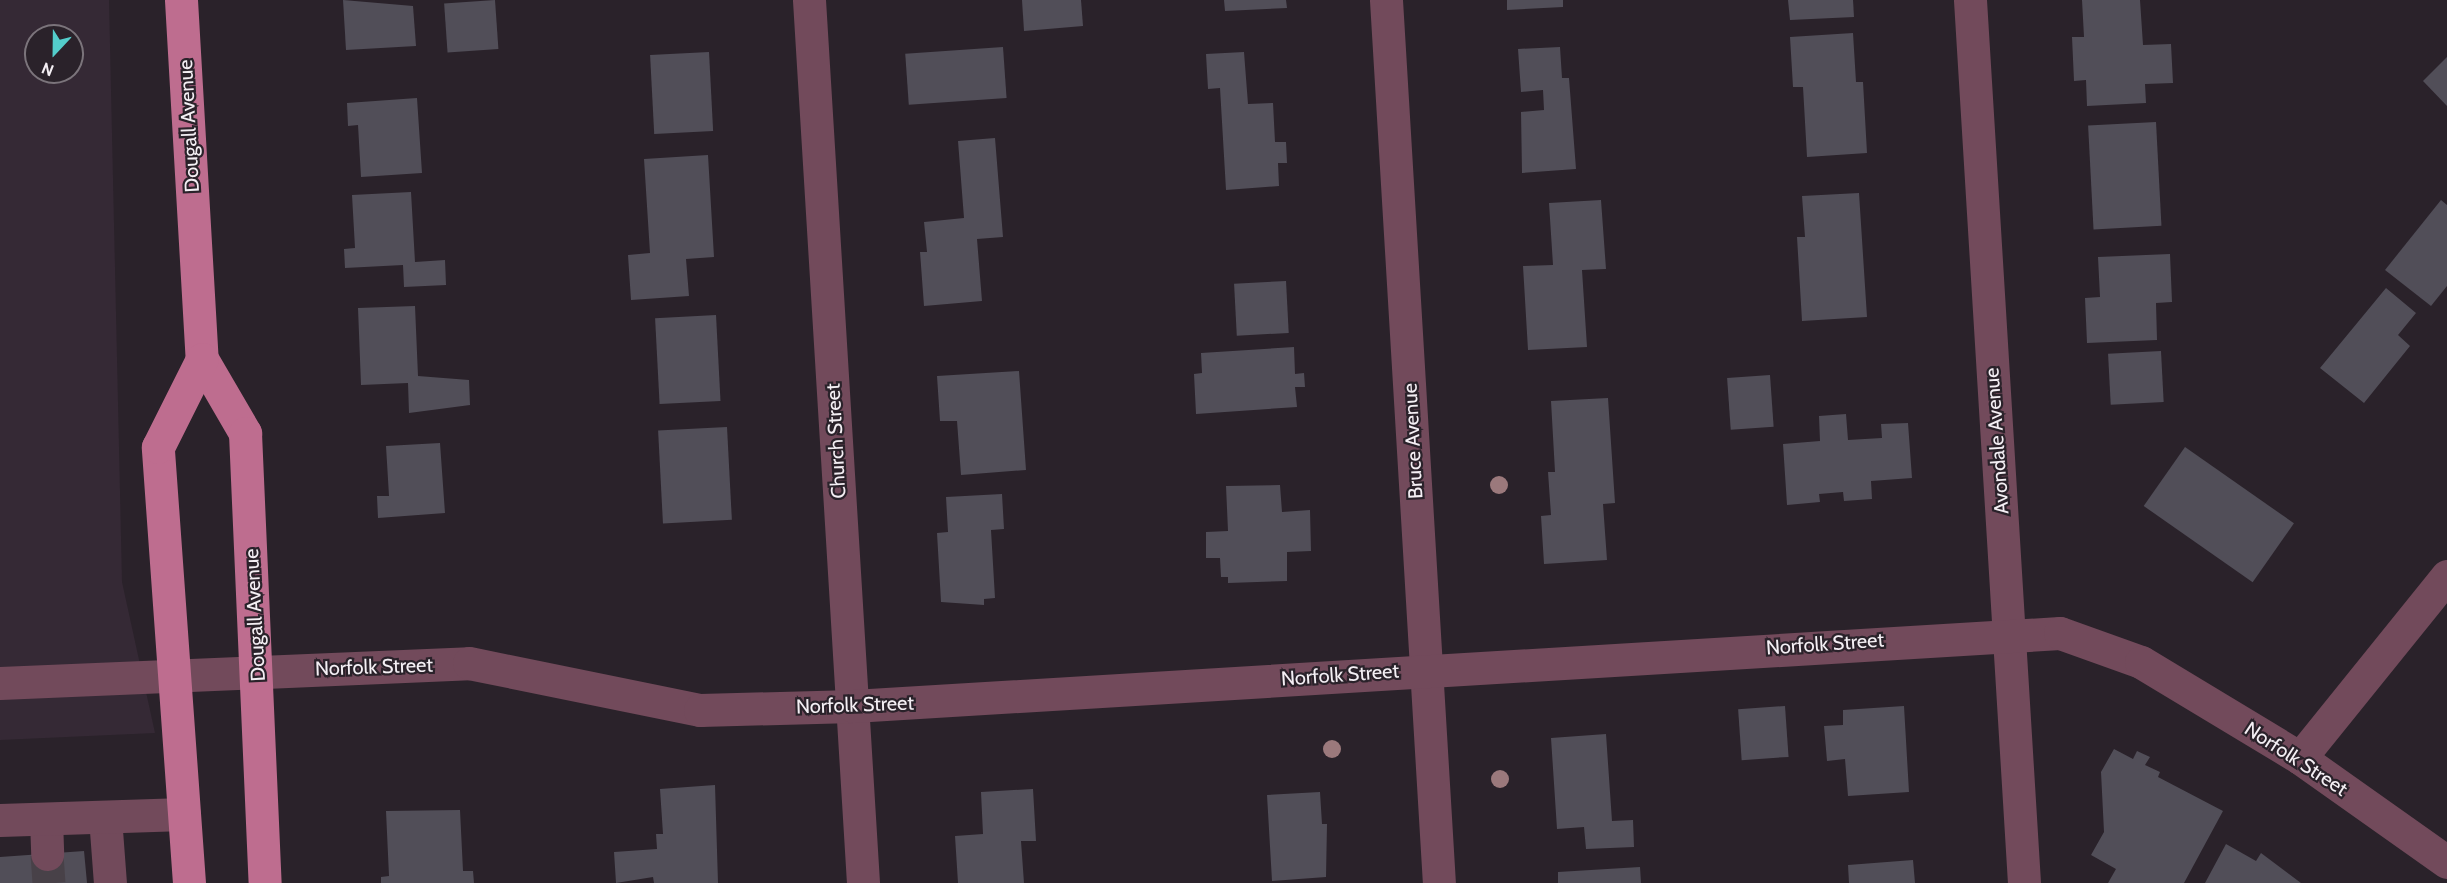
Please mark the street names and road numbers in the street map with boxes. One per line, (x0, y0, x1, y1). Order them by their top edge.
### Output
street label: Dougall Avenue (174, 59, 204, 193)
street label: Avondale Avenue (1980, 367, 2014, 515)
street label: Church Street (821, 383, 851, 499)
street label: Bruce Avenue (1398, 383, 1428, 499)
street label: Dougall Avenue (240, 548, 270, 682)
street label: Norfolk Street (1765, 628, 1885, 660)
street label: Norfolk Street (315, 653, 433, 681)
street label: Norfolk Street (1280, 659, 1400, 691)
street label: Norfolk Street (796, 691, 914, 719)
street label: Norfolk Street (2240, 717, 2352, 801)

